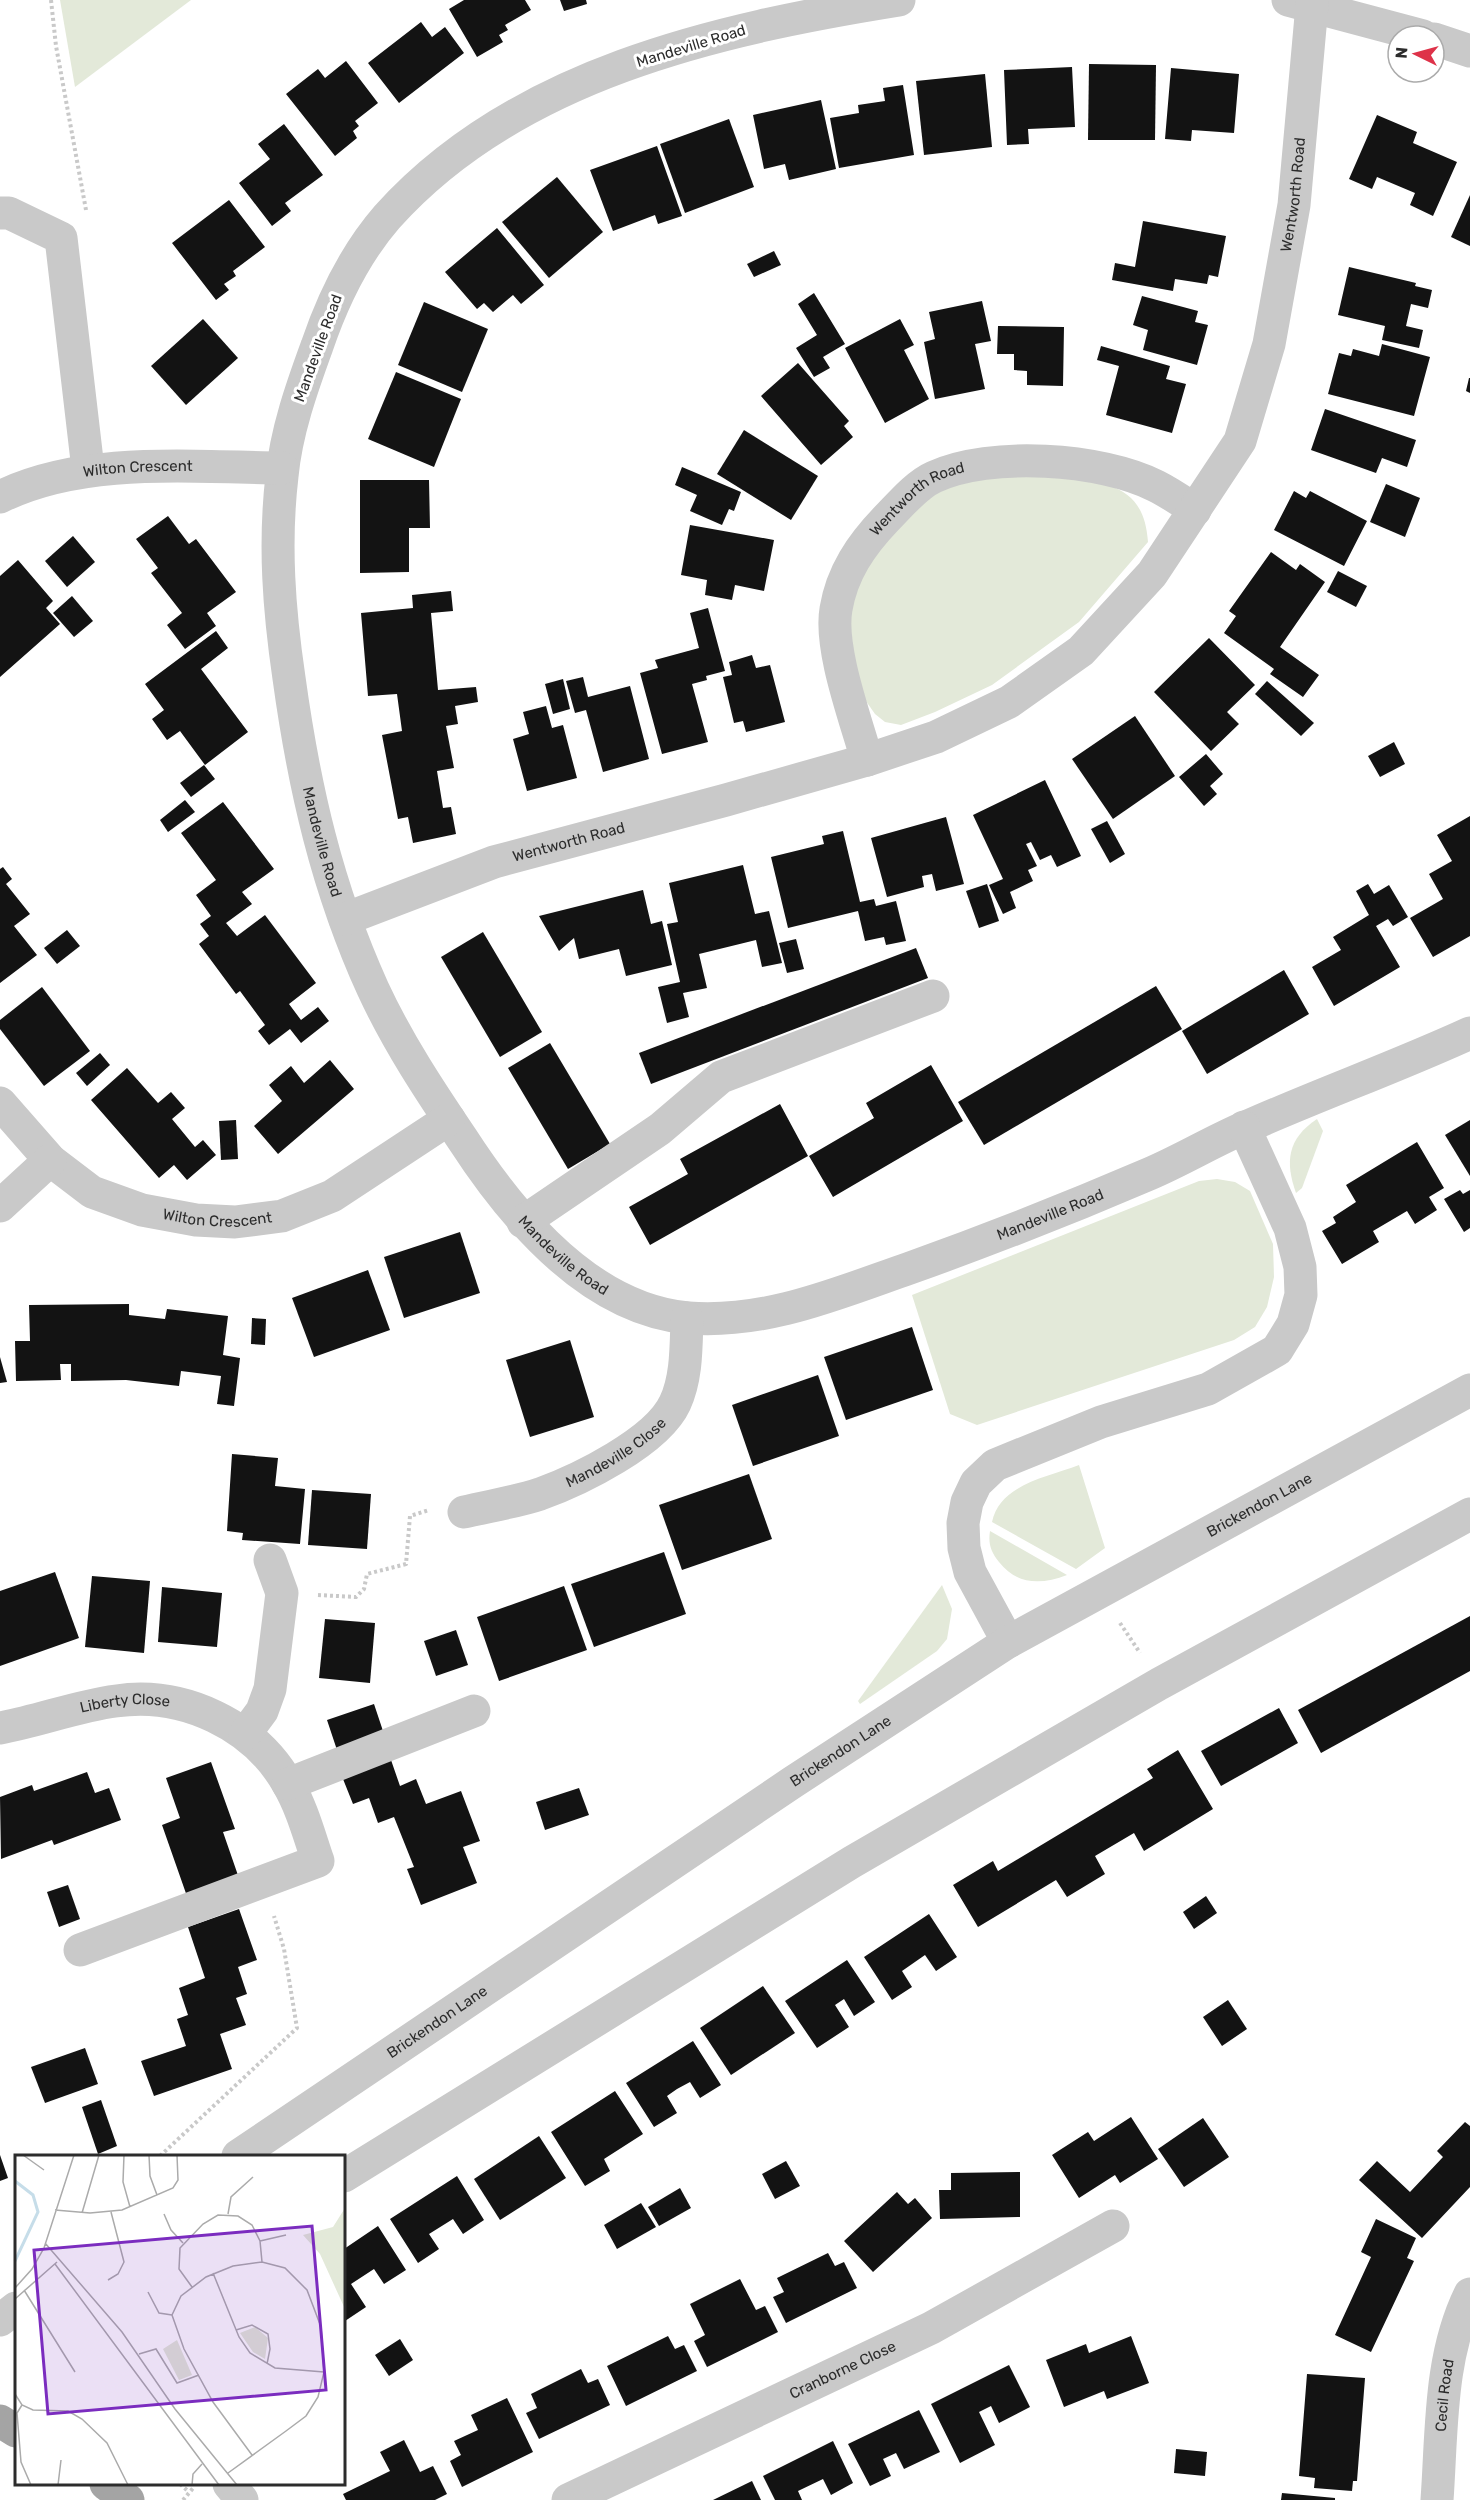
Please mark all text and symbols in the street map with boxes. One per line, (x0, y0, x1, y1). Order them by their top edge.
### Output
street label: Mandeville Road (634, 21, 748, 71)
north arrow (1386, 24, 1446, 84)
text: N (1392, 46, 1412, 59)
street label: Wentworth Road (1277, 137, 1309, 253)
street label: Mandeville Road (290, 292, 346, 404)
street label: Wilton Crescent (82, 457, 193, 481)
street label: Wentworth Road (866, 458, 966, 539)
street label: Mandeville Road (299, 785, 345, 899)
street label: Wentworth Road (511, 818, 627, 866)
street label: Mandeville Road (994, 1185, 1106, 1244)
street label: Wilton Crescent (161, 1205, 273, 1231)
street label: Mandeville Road (514, 1212, 612, 1299)
street label: Mandeville Close (563, 1414, 670, 1491)
street label: Brickendon Lane (1204, 1469, 1315, 1541)
street label: Liberty Close (78, 1690, 171, 1717)
street label: Brickendon Lane (787, 1712, 895, 1791)
street label: Brickendon Lane (383, 1982, 491, 2062)
inset map (15, 2155, 345, 2485)
street label: Cranborne Close (787, 2337, 899, 2403)
street label: Cecil Road (1432, 2357, 1458, 2432)

